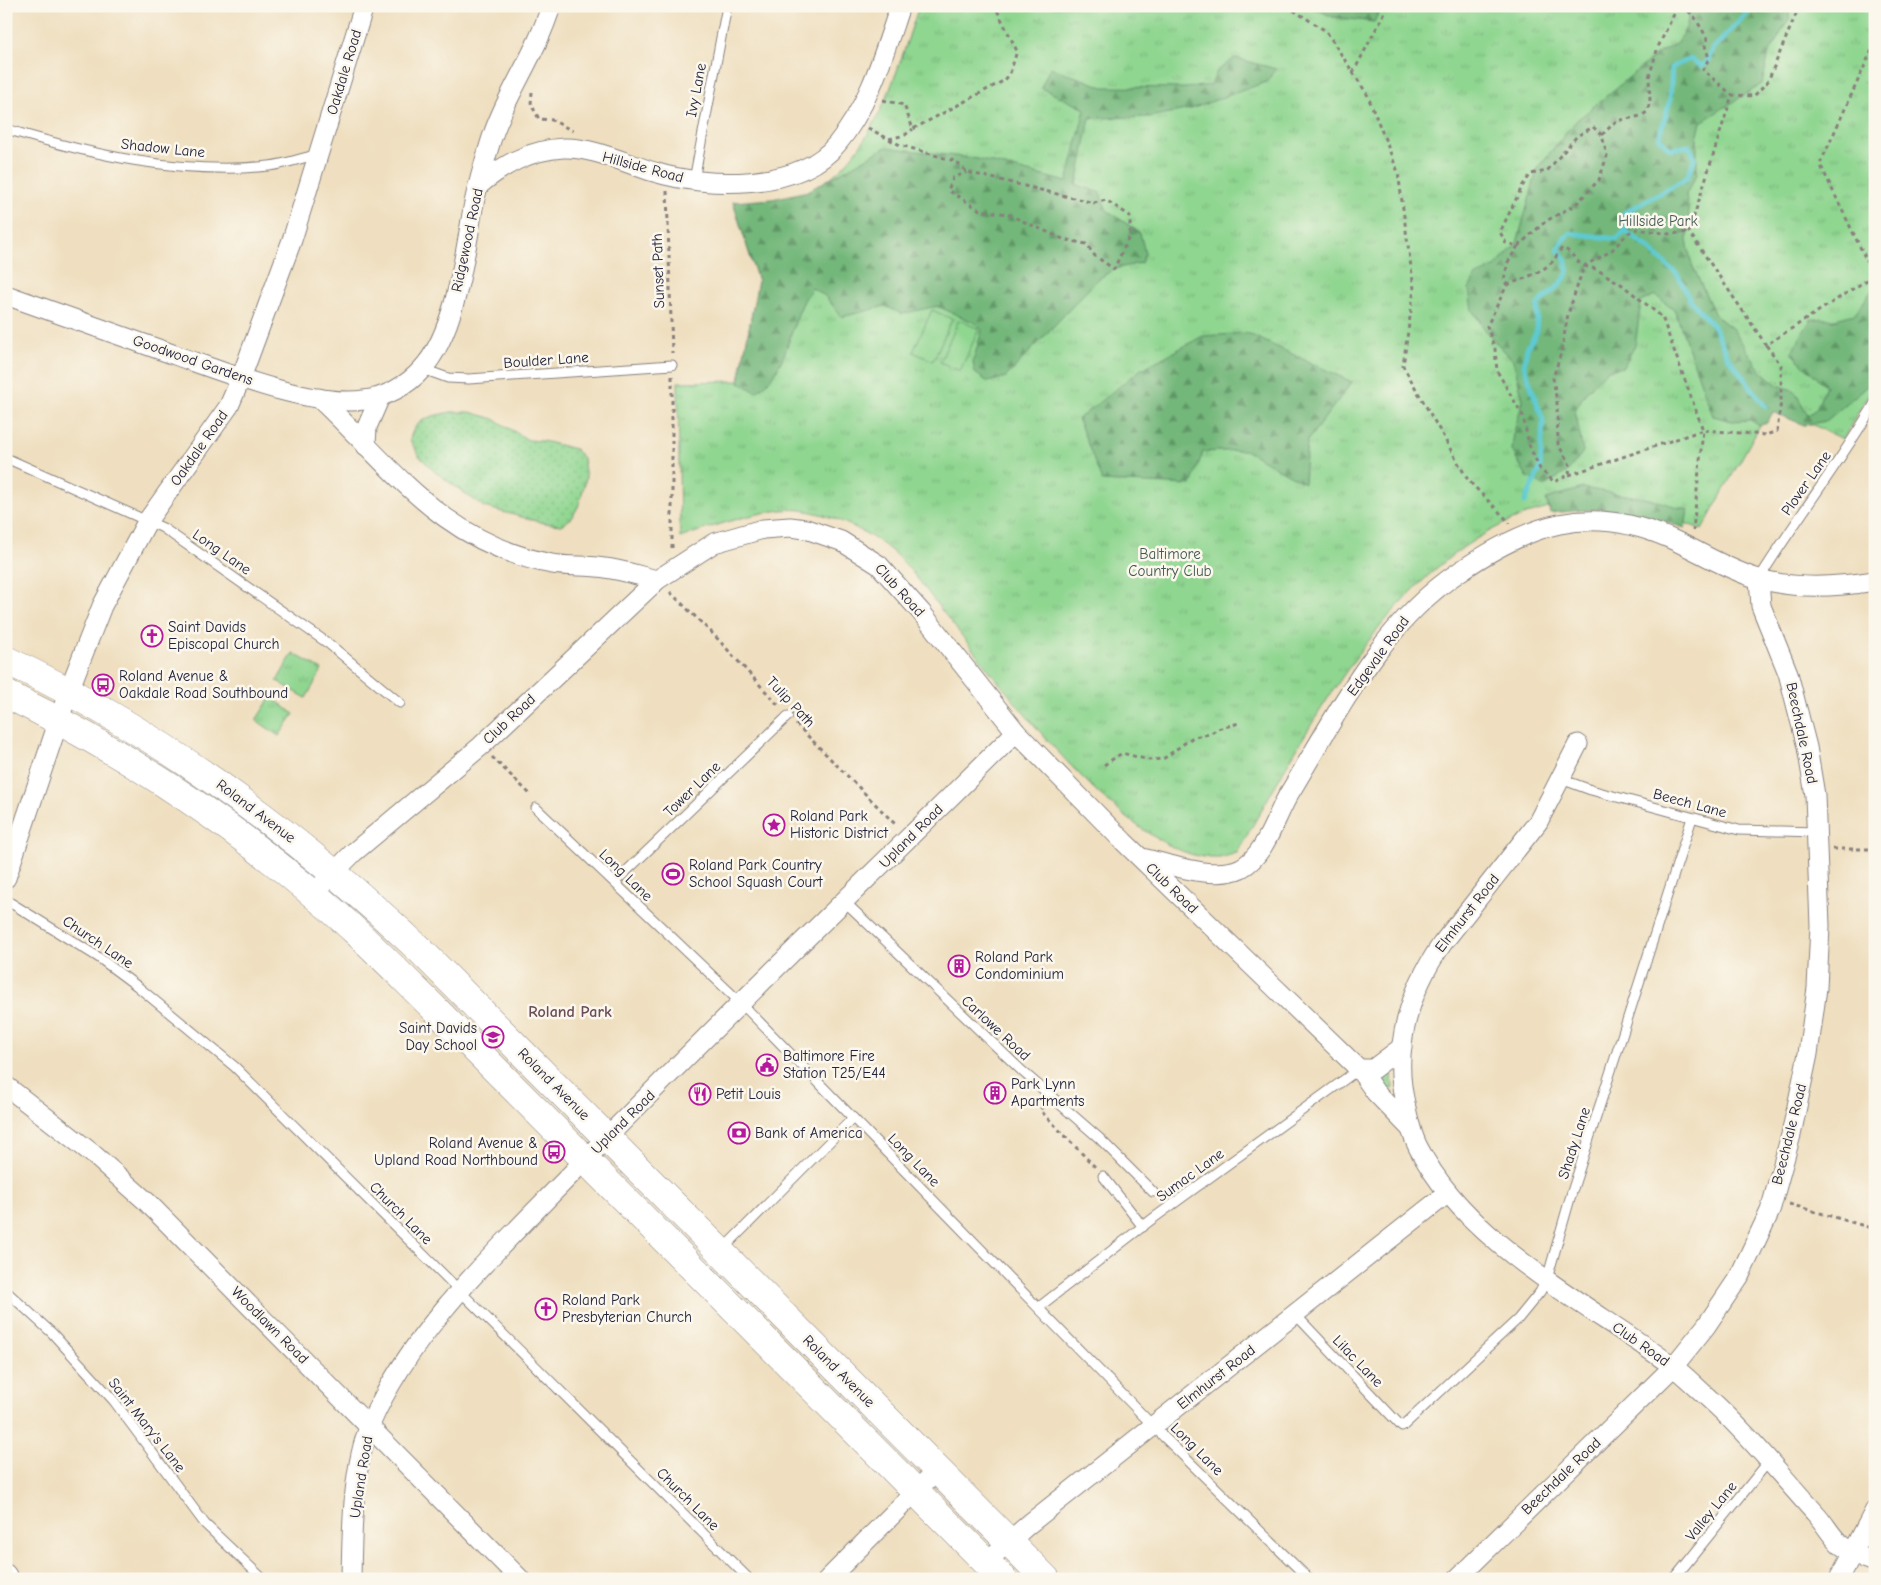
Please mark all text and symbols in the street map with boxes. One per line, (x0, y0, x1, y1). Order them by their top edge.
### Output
street label: Oakdale Road (322, 27, 366, 117)
street label: Ivy Lane (682, 61, 710, 119)
street label: Shadow Lane (120, 135, 206, 161)
street label: Hillside Road (600, 148, 686, 186)
street label: Ridgewood Road (447, 186, 487, 294)
park label: Hillside Park (1618, 212, 1699, 230)
street label: Sunset Path (648, 233, 668, 309)
street label: Goodwood Gardens (130, 331, 256, 389)
street label: Boulder Lane (503, 348, 590, 372)
street label: Oakdale Road (166, 407, 232, 489)
street label: Plover Lane (1777, 447, 1835, 519)
street label: Long Lane (189, 525, 255, 579)
park label: Baltimore Country Club (1128, 545, 1212, 580)
street label: Club Road (871, 560, 929, 620)
street label: Edgevale Road (1343, 613, 1413, 699)
place label: Saint Davids Episcopal Church (168, 618, 279, 653)
church icon: Saint Davids Episcopal Church (140, 624, 164, 648)
place label: Roland Avenue & Oakdale Road Southbound (119, 667, 288, 702)
bus stop icon: Roland Avenue & Oakdale Road Southbound (91, 673, 115, 697)
street label: Tulip Path (763, 673, 819, 731)
street label: Beechdale Road (1782, 681, 1822, 785)
street label: Club Road (479, 690, 539, 748)
street label: Tower Lane (660, 757, 725, 821)
street label: Roland Avenue (213, 775, 300, 847)
street label: Beech Lane (1651, 785, 1729, 822)
street label: Upland Road (875, 800, 947, 872)
place label: Roland Park Historic District (790, 807, 889, 842)
place icon: Roland Park Historic District (762, 813, 786, 837)
street label: Long Lane (596, 845, 657, 905)
place label: Roland Park Country School Squash Court (689, 856, 823, 891)
street label: Club Road (1142, 859, 1202, 917)
sports icon: Roland Park Country School Squash Court (661, 862, 685, 886)
street label: Elmhurst Road (1431, 870, 1503, 956)
street label: Church Lane (59, 912, 137, 973)
place label: Roland Park Condominium (975, 948, 1064, 983)
building icon: Roland Park Condominium (947, 954, 971, 978)
street label: Carlowe Road (958, 992, 1034, 1064)
district label: Roland Park (528, 1003, 612, 1021)
place label: Saint Davids Day School (399, 1019, 477, 1054)
school or university icon: Saint Davids Day School (481, 1025, 505, 1049)
street label: Roland Avenue (514, 1044, 594, 1124)
place label: Baltimore Fire Station T25/E44 (783, 1047, 886, 1082)
public building icon: Baltimore Fire Station T25/E44 (755, 1053, 779, 1077)
place label: Park Lynn Apartments (1011, 1075, 1084, 1110)
building icon: Park Lynn Apartments (983, 1081, 1007, 1105)
restaurant icon: Petit Louis (688, 1082, 712, 1106)
street label: Beechdale Road (1768, 1082, 1810, 1186)
place label: Petit Louis (716, 1085, 781, 1103)
street label: Upland Road (587, 1086, 659, 1158)
street label: Shady Lane (1554, 1104, 1594, 1181)
bank icon: Bank of America (727, 1121, 751, 1145)
place label: Bank of America (755, 1124, 863, 1142)
street label: Long Lane (884, 1130, 944, 1191)
place label: Roland Avenue & Upland Road Northbound (374, 1134, 538, 1169)
bus stop icon: Roland Avenue & Upland Road Northbound (542, 1140, 566, 1164)
street label: Sumac Lane (1153, 1144, 1228, 1206)
street label: Church Lane (366, 1178, 437, 1249)
street label: Woodlawn Road (228, 1283, 312, 1367)
place label: Roland Park Presbyterian Church (562, 1291, 692, 1326)
church icon: Roland Park Presbyterian Church (534, 1297, 558, 1321)
street label: Club Road (1609, 1318, 1673, 1370)
street label: Roland Avenue (799, 1331, 879, 1411)
street label: Lilac Lane (1329, 1331, 1387, 1391)
street label: Elmhurst Road (1173, 1341, 1259, 1413)
street label: Saint Mary's Lane (105, 1374, 190, 1476)
street label: Long Lane (1167, 1419, 1227, 1479)
street label: Beechdale Road (1518, 1434, 1604, 1518)
street label: Upland Road (346, 1435, 376, 1519)
street label: Church Lane (653, 1464, 724, 1535)
street label: Valley Lane (1681, 1477, 1741, 1544)

